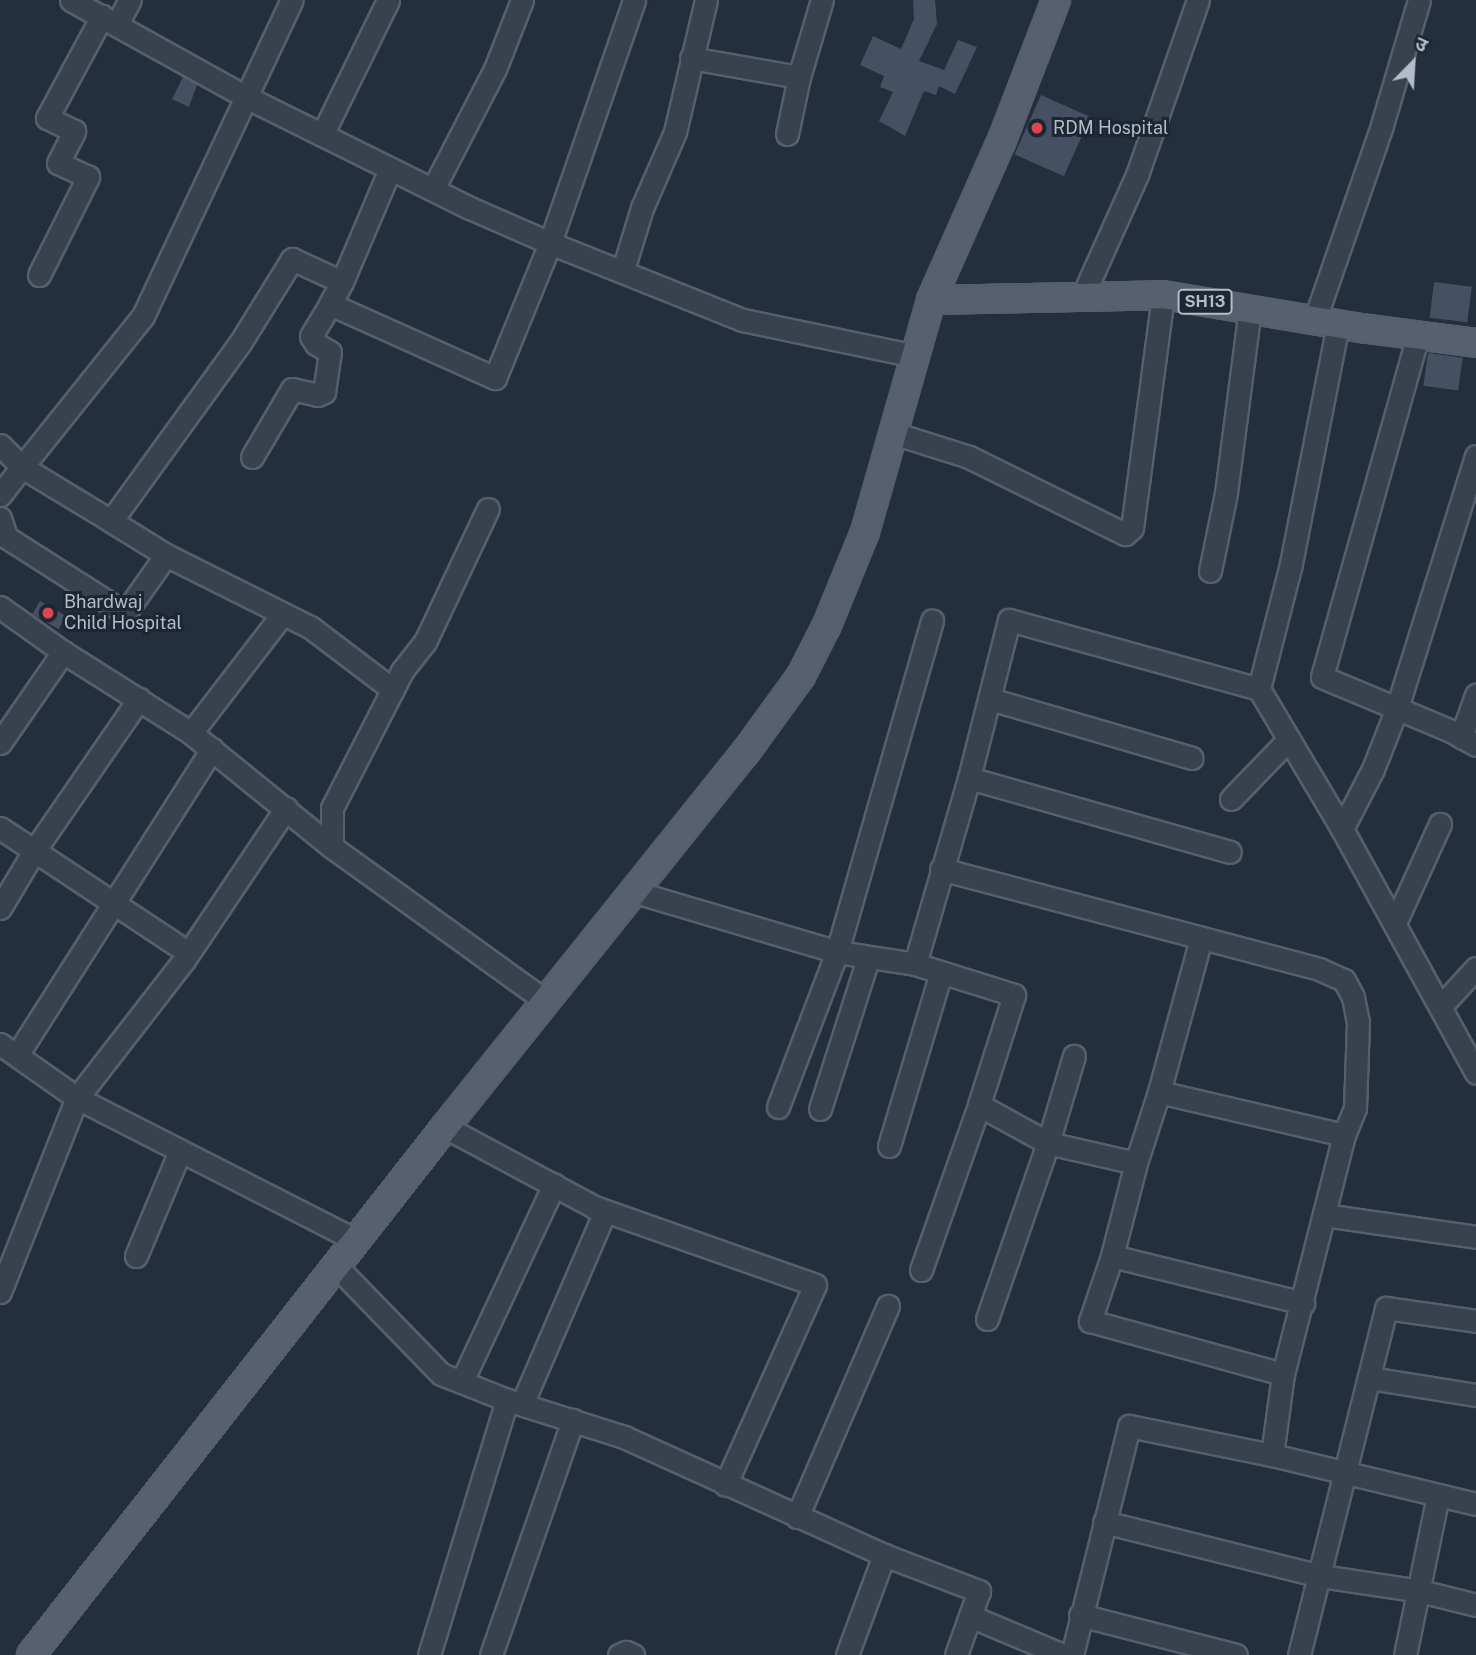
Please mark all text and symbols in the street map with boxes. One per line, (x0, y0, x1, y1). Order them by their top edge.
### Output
north arrow (1378, 28, 1448, 98)
text: उ (1412, 32, 1431, 56)
place label: RDM Hospital (1053, 117, 1168, 139)
marker: RDM Hospital (1027, 118, 1047, 138)
road number: SH13 (1177, 290, 1233, 314)
place label: Bhardwaj Child Hospital (64, 592, 182, 634)
marker: Bhardwaj Child Hospital (38, 603, 58, 623)

